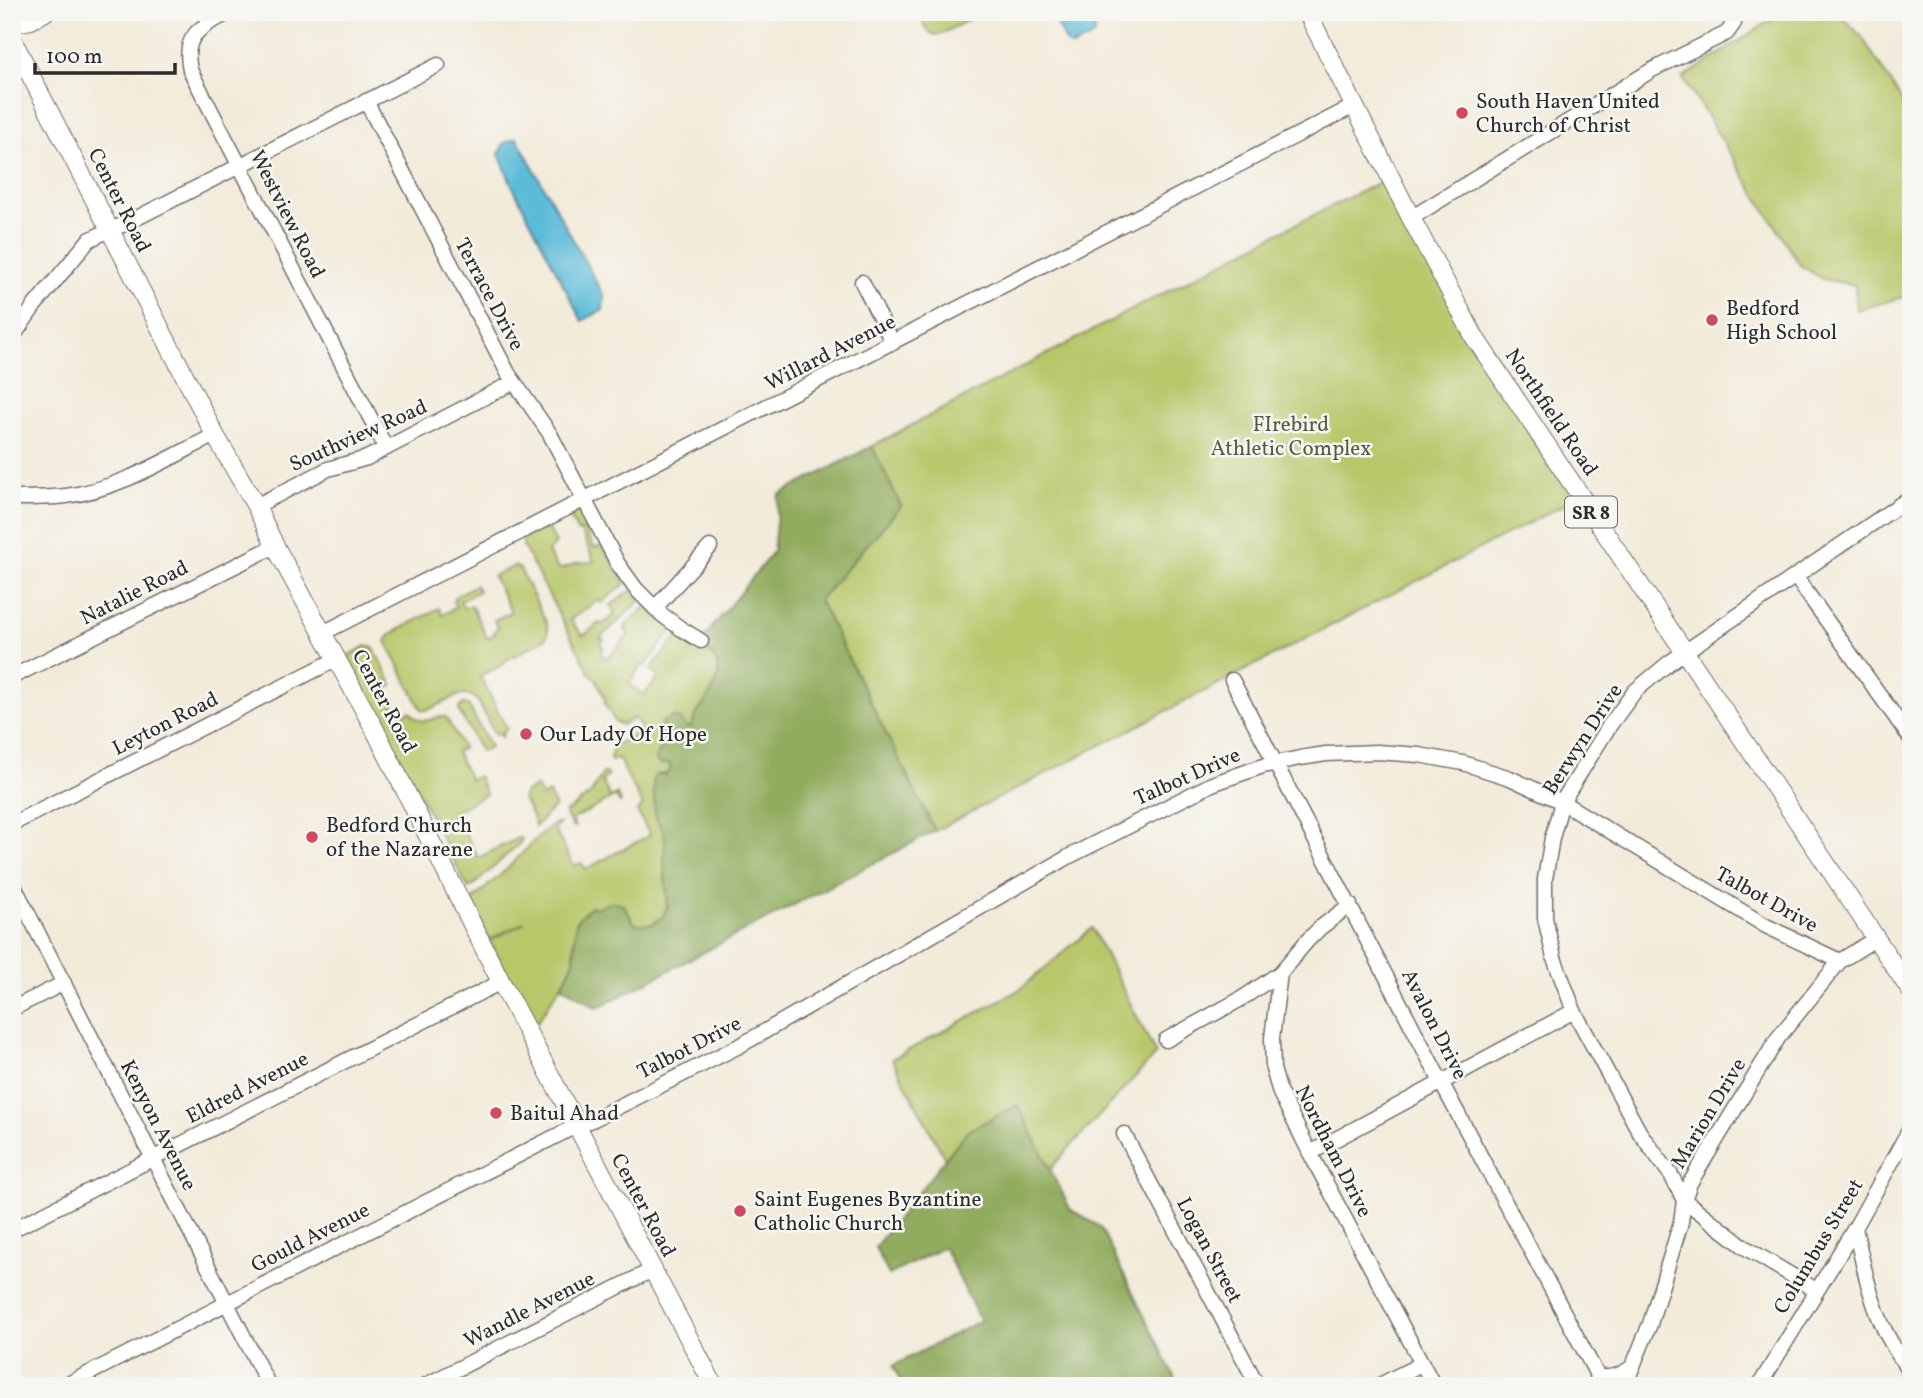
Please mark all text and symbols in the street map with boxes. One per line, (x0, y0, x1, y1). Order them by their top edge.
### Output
scale bar (35, 32, 175, 76)
text: 100 m (46, 43, 103, 72)
place label: South Haven United Church of Christ (1476, 88, 1660, 141)
marker: South Haven United Church of Christ (1454, 105, 1470, 121)
street label: Center Road (80, 143, 157, 258)
street label: Westview Road (242, 146, 331, 284)
street label: Terrace Drive (447, 233, 531, 356)
place label: Bedford High School (1726, 295, 1837, 348)
street label: Willard Avenue (760, 308, 901, 399)
marker: Bedford High School (1704, 312, 1720, 328)
street label: Northfield Road (1497, 343, 1604, 482)
street label: Southview Road (285, 393, 432, 480)
park label: FIrebird Athletic Complex (1211, 411, 1371, 464)
road number: SR 8 (1565, 496, 1617, 527)
street label: Natalie Road (76, 554, 194, 633)
street label: Center Road (344, 645, 423, 759)
street label: Berwyn Drive (1536, 678, 1630, 801)
street label: Leyton Road (108, 685, 224, 763)
place label: Our Lady Of Hope (540, 721, 707, 750)
marker: Our Lady Of Hope (518, 726, 534, 742)
street label: Talbot Drive (1130, 741, 1245, 814)
place label: Bedford Church of the Nazarene (326, 812, 473, 865)
marker: Bedford Church of the Nazarene (304, 829, 320, 845)
street label: Talbot Drive (1710, 860, 1823, 940)
street label: Avalon Drive (1393, 964, 1474, 1085)
street label: Talbot Drive (633, 1010, 747, 1087)
street label: Eldred Avenue (181, 1045, 314, 1132)
street label: Marion Drive (1665, 1053, 1754, 1175)
street label: Kenyon Avenue (112, 1055, 203, 1196)
street label: Nordham Drive (1287, 1081, 1378, 1223)
place label: Baitul Ahad (510, 1100, 619, 1129)
marker: Baitul Ahad (488, 1105, 504, 1121)
street label: Center Road (603, 1149, 682, 1263)
street label: Columbus Street (1767, 1174, 1871, 1320)
place label: Saint Eugenes Byzantine Catholic Church (754, 1186, 981, 1239)
street label: Logan Street (1169, 1193, 1249, 1309)
street label: Gould Avenue (246, 1196, 375, 1281)
marker: Saint Eugenes Byzantine Catholic Church (732, 1203, 748, 1219)
street label: Wandle Avenue (459, 1265, 600, 1356)

